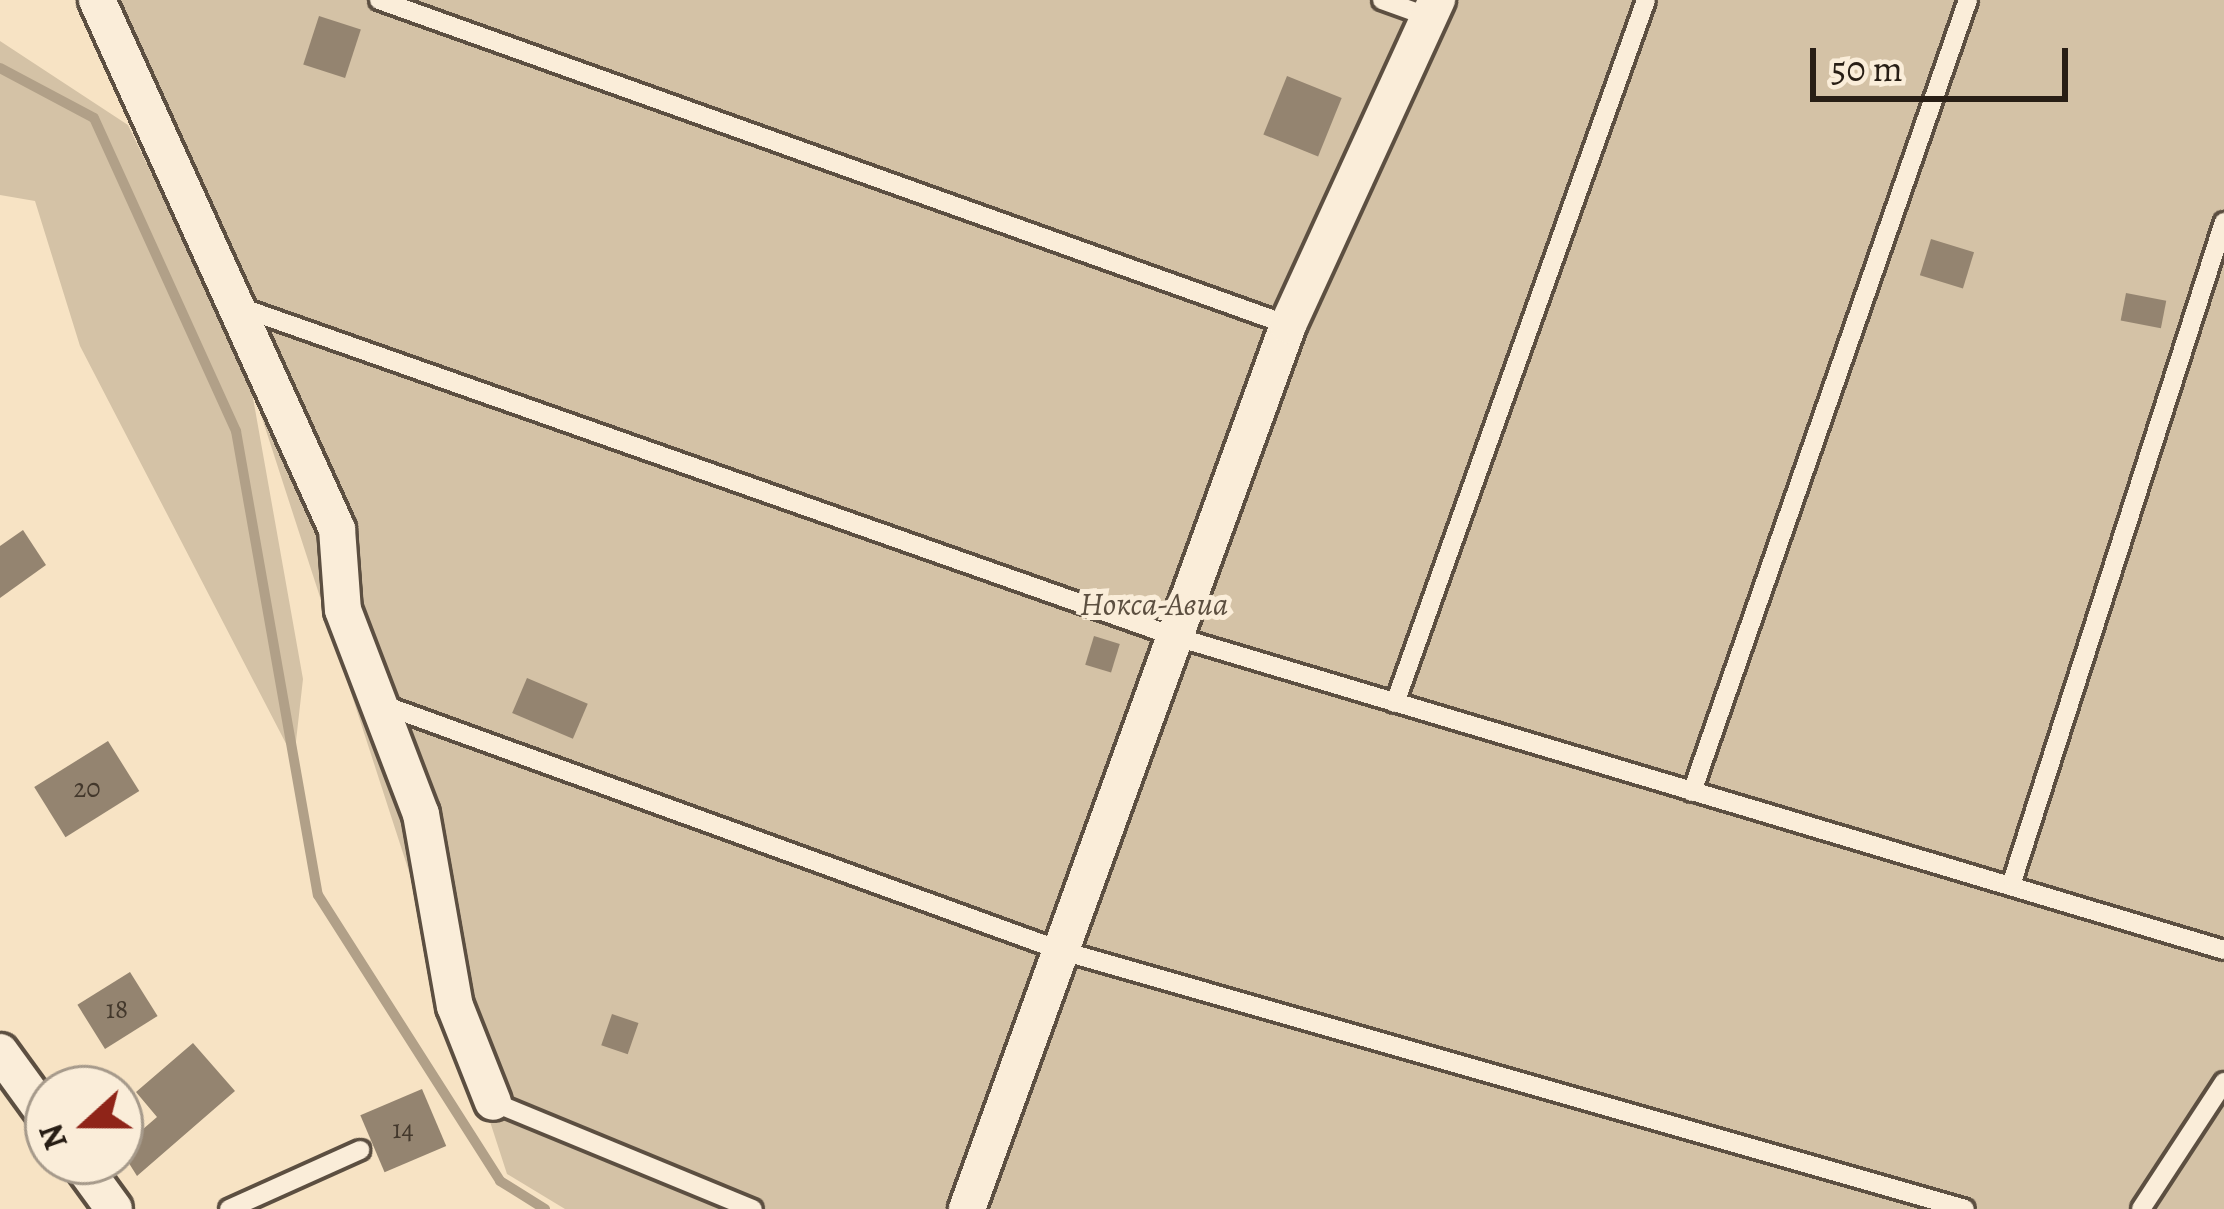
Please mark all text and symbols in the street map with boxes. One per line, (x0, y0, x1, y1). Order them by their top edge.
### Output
scale bar (1816, 24, 2074, 98)
text: 50 m (1831, 44, 1903, 93)
park label: Нокса-Авиа (1080, 584, 1228, 624)
house number: 20 (73, 773, 101, 805)
house number: 18 (106, 994, 128, 1026)
north arrow (24, 1065, 144, 1185)
house number: 14 (392, 1114, 414, 1146)
text: N (27, 1118, 78, 1156)

